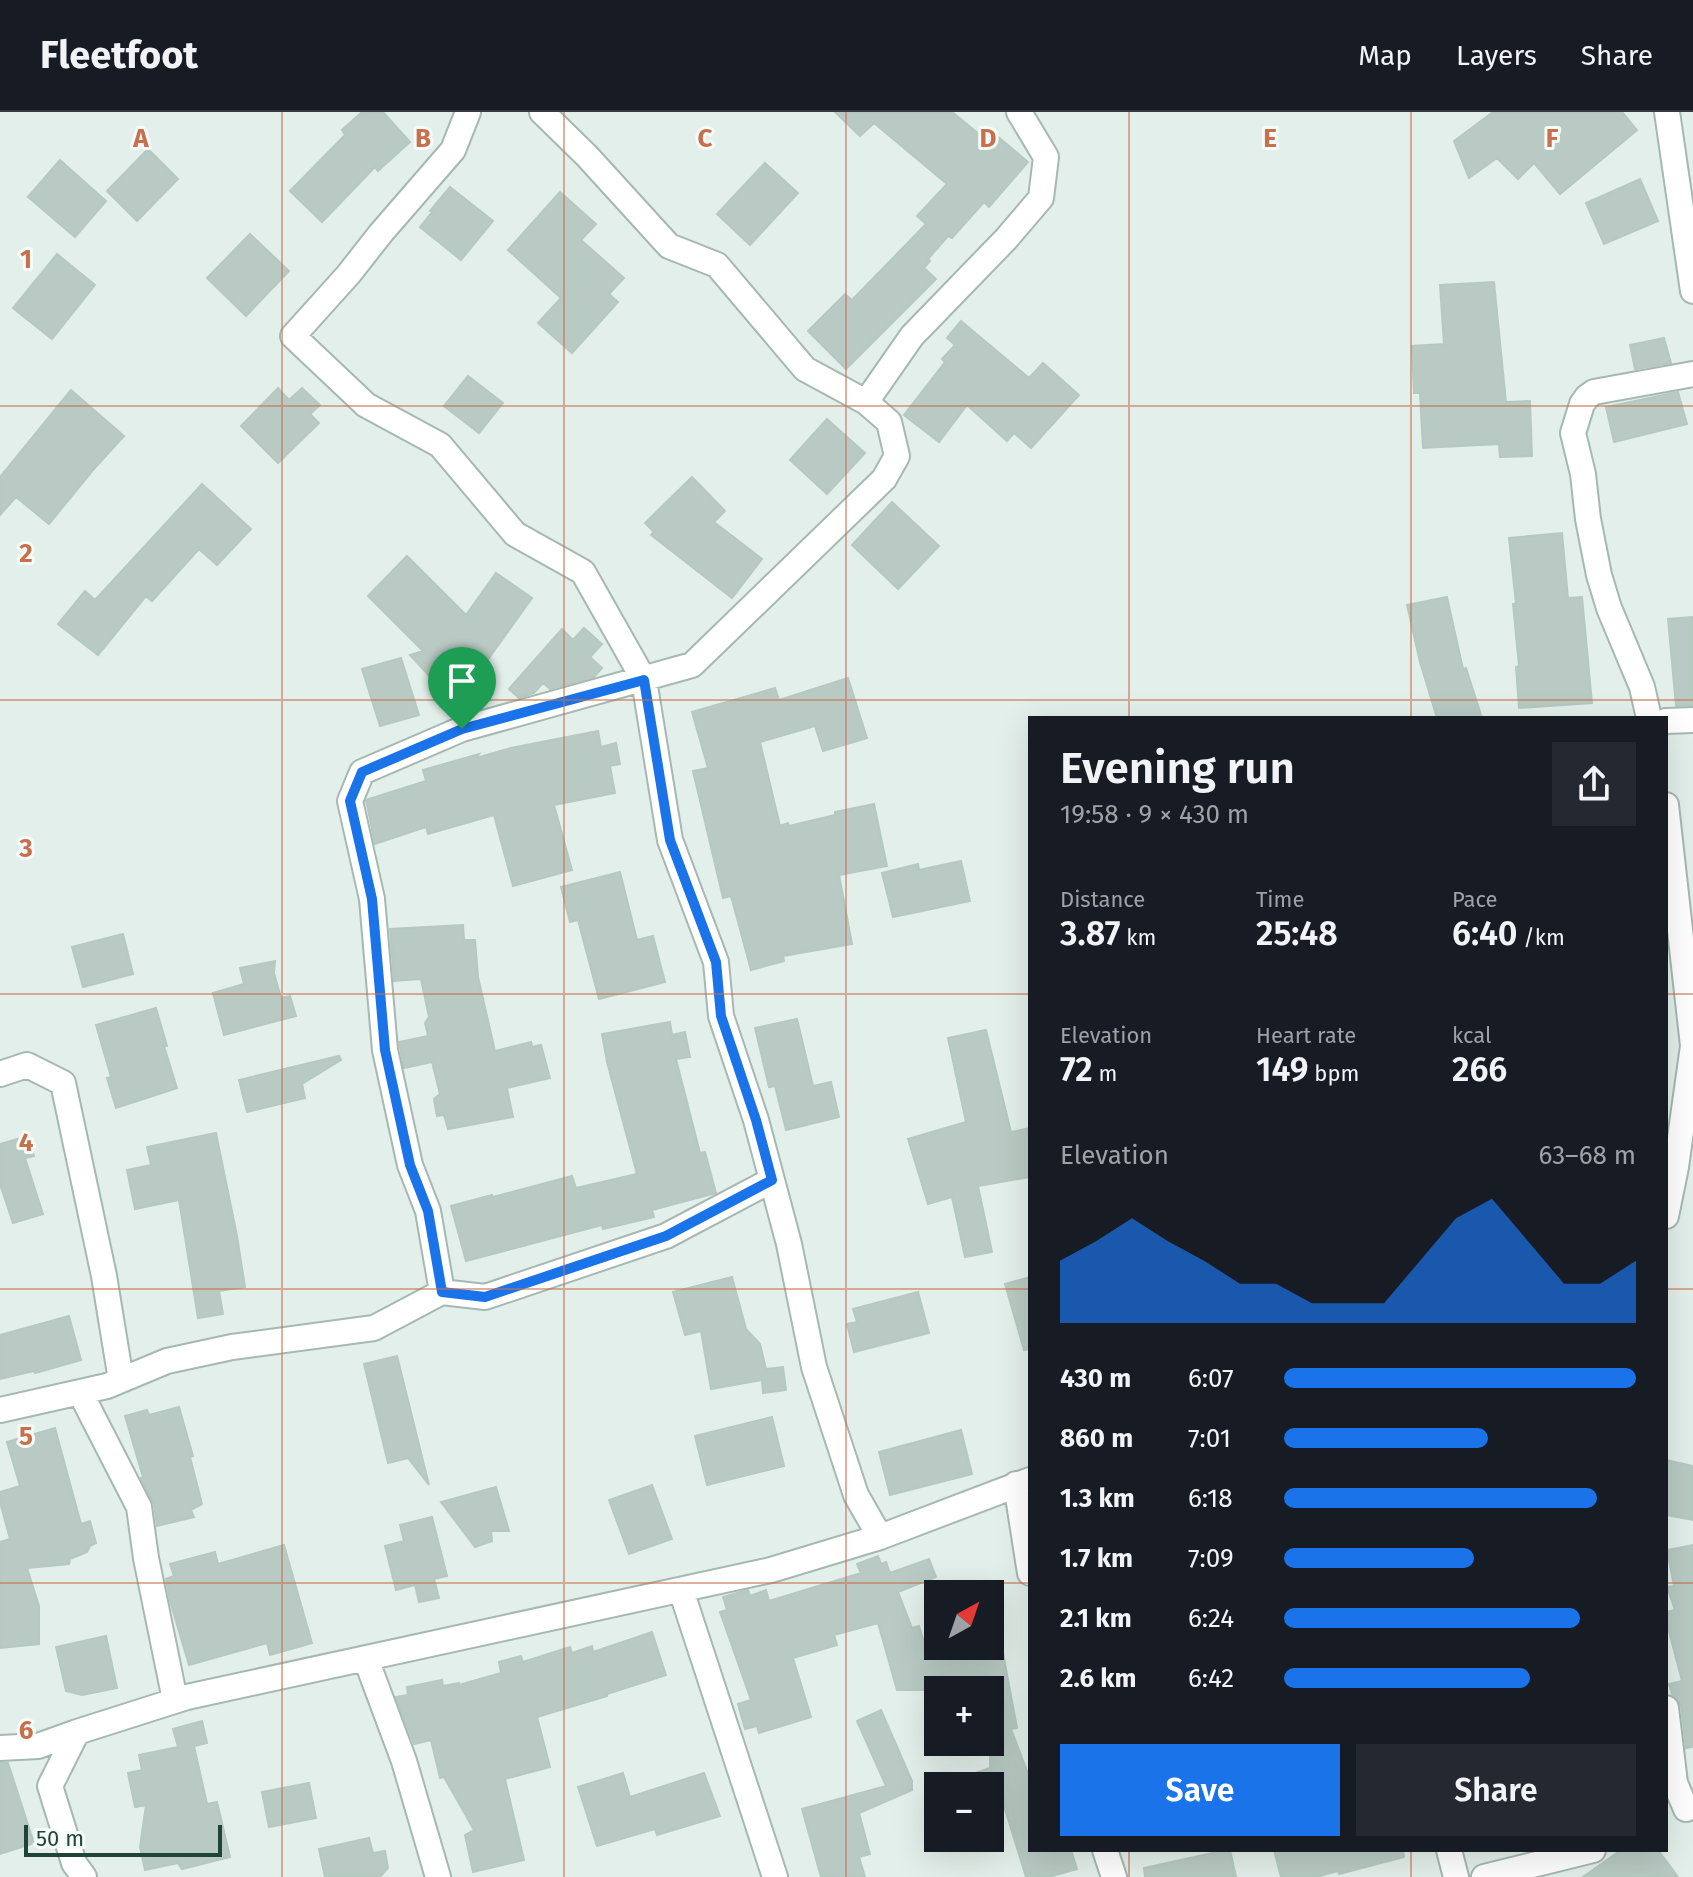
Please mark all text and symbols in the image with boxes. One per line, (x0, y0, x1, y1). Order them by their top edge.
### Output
text: Fleetfoot (40, 32, 198, 78)
text: Map (1358, 39, 1412, 72)
text: Layers (1456, 39, 1537, 72)
text: Share (1581, 39, 1653, 72)
text: A (132, 123, 149, 154)
text: B (415, 123, 431, 154)
text: C (698, 123, 713, 154)
text: D (980, 123, 997, 154)
text: E (1263, 123, 1277, 154)
text: F (1546, 123, 1559, 154)
text: 1 (20, 244, 32, 275)
text: 2 (19, 538, 33, 569)
pin (428, 647, 496, 729)
icon: arrive (440, 659, 484, 703)
text: Evening run (1060, 742, 1295, 795)
button: share (1552, 742, 1636, 826)
text: 19:58 · 9 × 430 m (1060, 799, 1249, 830)
text: 3 (18, 833, 33, 864)
text: Distance (1060, 886, 1145, 913)
text: Time (1256, 886, 1304, 913)
text: Pace (1452, 886, 1498, 913)
text: 3.87 (1060, 913, 1120, 954)
text: 25:48 (1256, 913, 1338, 954)
text: 6:40 (1452, 913, 1518, 954)
text: km (1120, 924, 1156, 951)
text: /km (1518, 924, 1565, 951)
text: Elevation (1060, 1022, 1152, 1049)
text: Heart rate (1256, 1022, 1356, 1049)
text: kcal (1452, 1022, 1492, 1049)
text: 72 (1060, 1049, 1093, 1090)
text: 149 (1256, 1049, 1309, 1090)
text: 266 (1452, 1049, 1507, 1090)
text: m (1093, 1060, 1117, 1087)
text: bpm (1309, 1060, 1359, 1087)
text: 4 (19, 1127, 34, 1158)
text: Elevation (1060, 1140, 1169, 1171)
text: 63–68 m (1539, 1140, 1636, 1171)
text: 430 m (1060, 1363, 1131, 1394)
text: 6:07 (1188, 1363, 1234, 1394)
text: 5 (19, 1421, 33, 1452)
text: 860 m (1060, 1423, 1133, 1454)
text: 7:01 (1188, 1423, 1231, 1454)
text: 1.3 km (1060, 1483, 1135, 1514)
text: 6:18 (1188, 1483, 1233, 1514)
text: 1.7 km (1060, 1543, 1133, 1574)
text: 7:09 (1188, 1543, 1234, 1574)
north arrow (924, 1580, 1004, 1660)
map controls (924, 1580, 1004, 1852)
text: 2.1 km (1060, 1603, 1132, 1634)
text: 6:24 (1188, 1603, 1234, 1634)
text: 2.6 km (1060, 1663, 1137, 1694)
text: 6:42 (1188, 1663, 1234, 1694)
button: + (924, 1676, 1004, 1756)
text: 6 (19, 1715, 34, 1746)
button: Save (1060, 1744, 1340, 1836)
button: Share (1356, 1744, 1636, 1836)
button: − (924, 1772, 1004, 1852)
scale bar (24, 1821, 222, 1857)
text: 50 m (36, 1825, 84, 1852)

